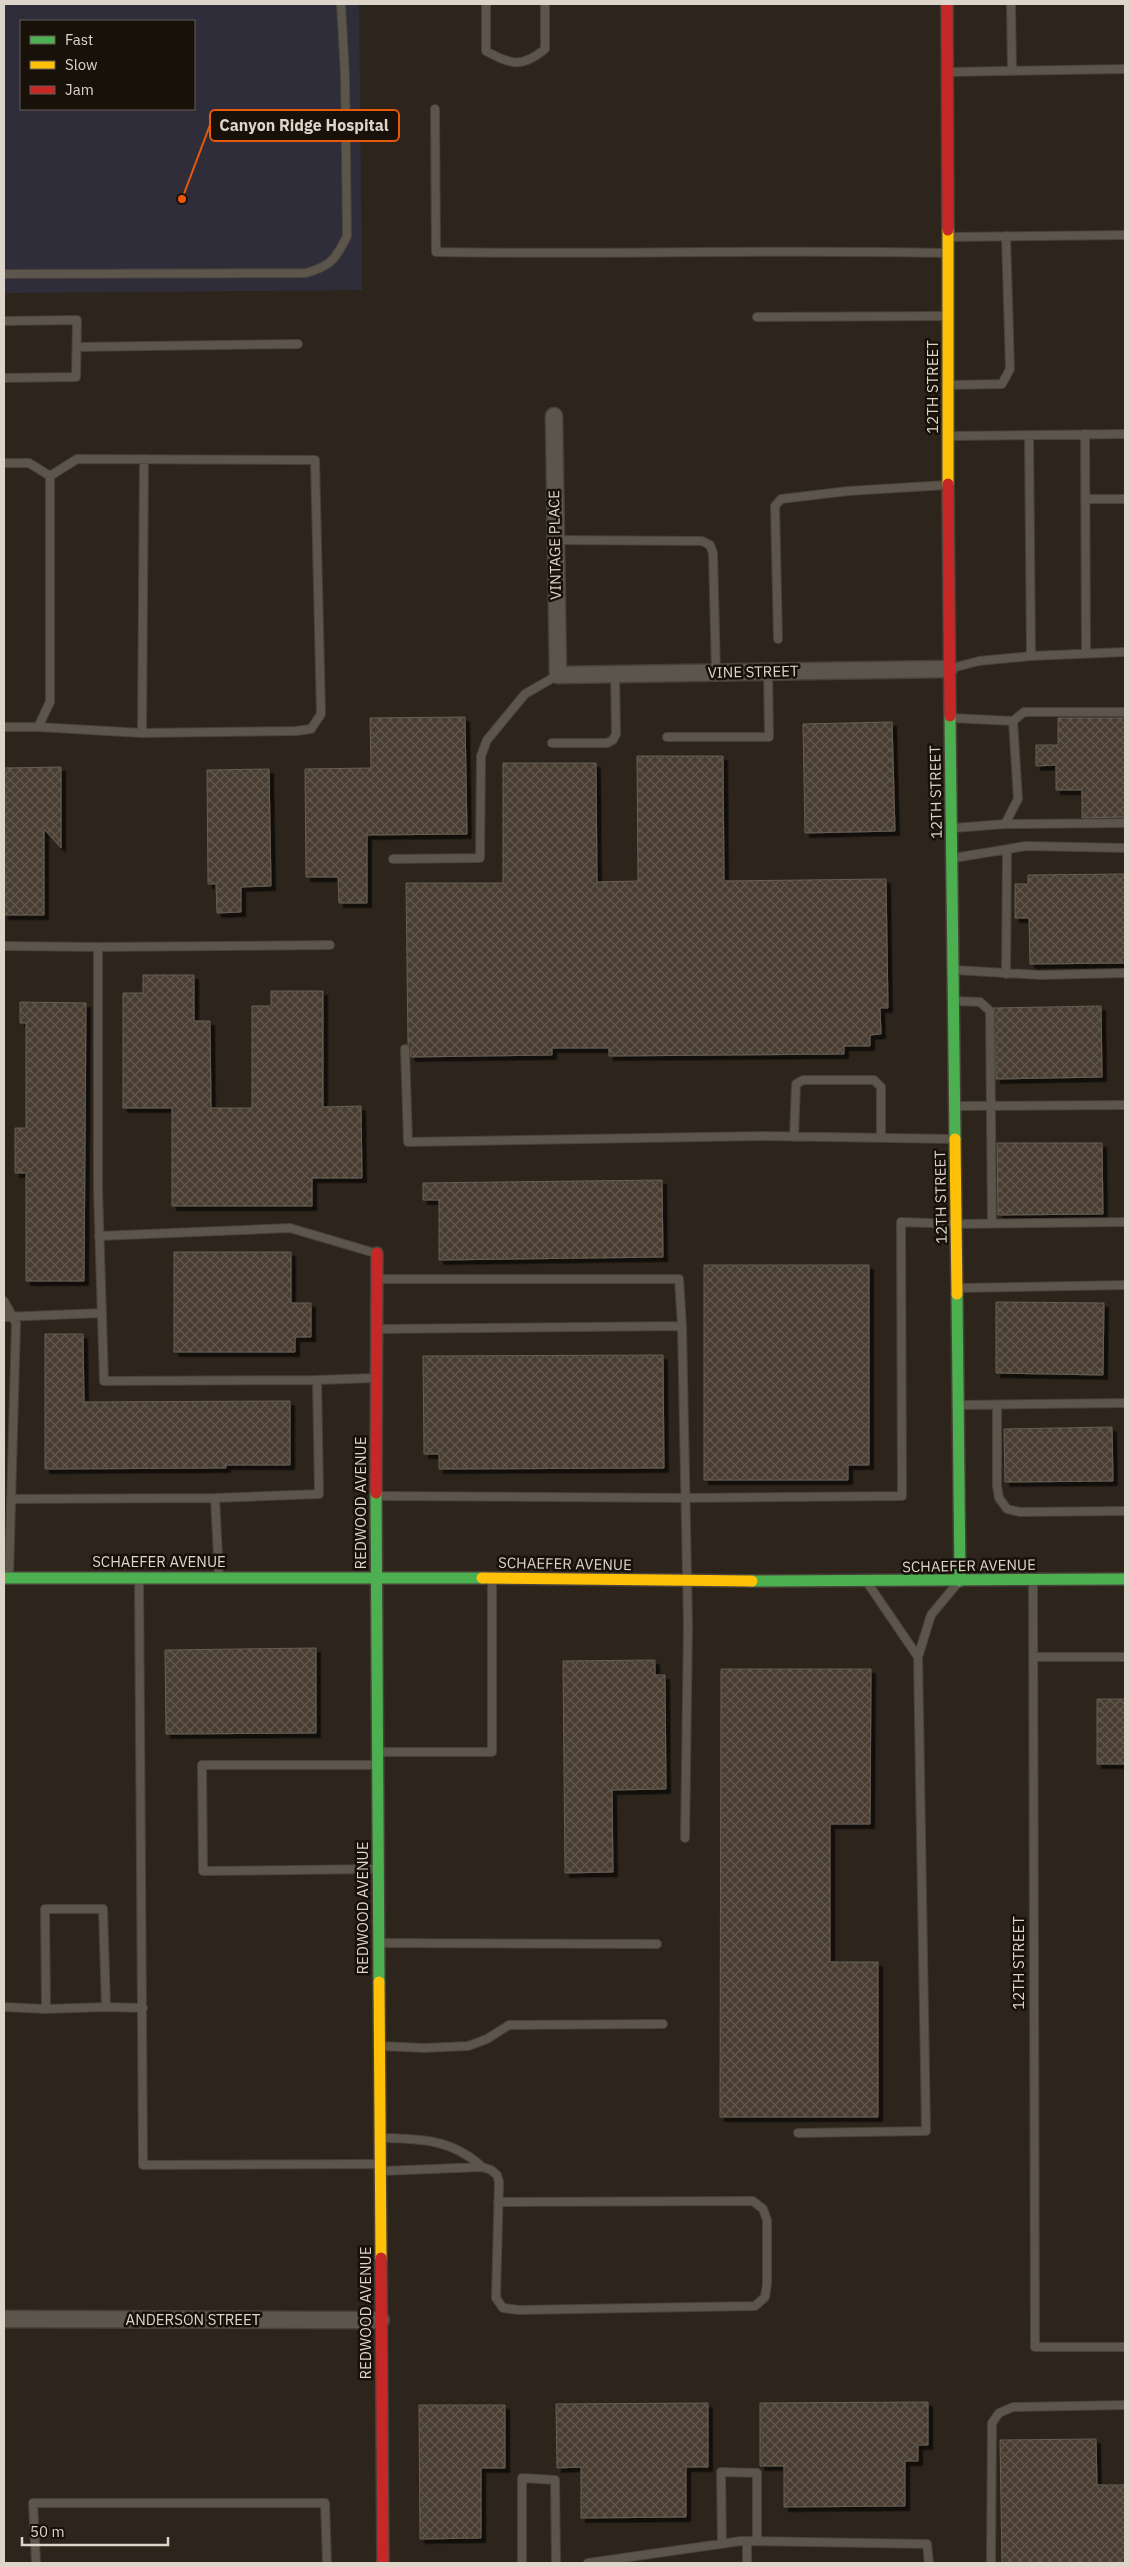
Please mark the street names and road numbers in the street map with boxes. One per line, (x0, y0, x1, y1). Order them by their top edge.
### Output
street label: 12TH STREET (923, 340, 942, 434)
street label: VINTAGE PLACE (544, 490, 565, 600)
street label: VINE STREET (707, 661, 799, 682)
street label: 12TH STREET (925, 745, 946, 839)
street label: 12TH STREET (930, 1150, 951, 1244)
street label: REDWOOD AVENUE (351, 1436, 370, 1570)
street label: SCHAEFER AVENUE (92, 1552, 226, 1571)
street label: SCHAEFER AVENUE (498, 1553, 632, 1574)
street label: SCHAEFER AVENUE (902, 1555, 1036, 1576)
street label: REDWOOD AVENUE (353, 1841, 372, 1975)
street label: 12TH STREET (1009, 1916, 1028, 2010)
street label: REDWOOD AVENUE (356, 2246, 375, 2380)
street label: ANDERSON STREET (126, 2310, 261, 2329)

